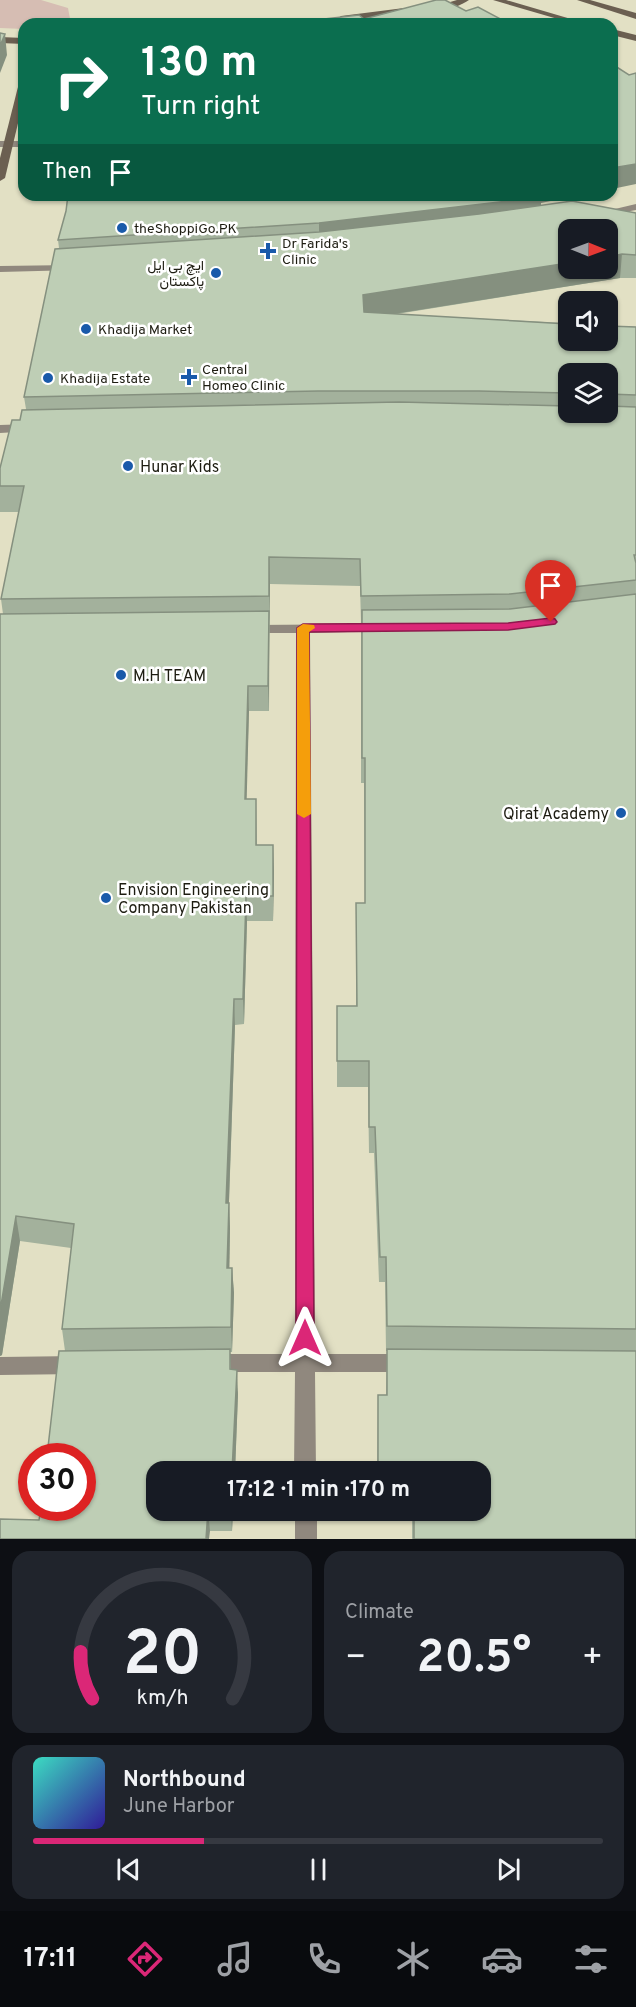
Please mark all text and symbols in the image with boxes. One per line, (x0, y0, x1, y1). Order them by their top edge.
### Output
text: 130 m (141, 38, 257, 91)
icon: right (42, 42, 120, 120)
text: Turn right (141, 90, 260, 124)
icon: arrive (104, 156, 137, 189)
text: Then (42, 159, 92, 186)
north arrow (558, 219, 618, 279)
map controls (558, 219, 618, 423)
marker: theShoppiGo.PK (115, 221, 129, 235)
place label: theShoppiGo.PK (134, 221, 237, 238)
place label: Dr Farida's Clinic (282, 236, 348, 269)
marker: Dr Farida's Clinic (259, 242, 277, 260)
place label: ایچ بی ایل پاکستان (147, 258, 204, 291)
marker: ایچ بی ایل پاکستان (209, 266, 223, 280)
button: sound (558, 291, 618, 351)
marker: Khadija Market (79, 322, 93, 336)
place label: Khadija Market (98, 322, 192, 339)
place label: Central Homeo Clinic (202, 362, 285, 395)
button: layers (558, 363, 618, 423)
marker: Central Homeo Clinic (180, 368, 198, 386)
marker: Khadija Estate (41, 371, 55, 385)
place label: Khadija Estate (60, 371, 150, 388)
place label: Hunar Kids (140, 458, 219, 478)
marker: Hunar Kids (121, 459, 135, 473)
pin (525, 560, 576, 622)
icon: arrive (534, 569, 567, 602)
place label: M.H TEAM (133, 667, 206, 687)
marker: M.H TEAM (114, 668, 128, 682)
place label: Qirat Academy (503, 805, 609, 825)
marker: Qirat Academy (614, 806, 628, 820)
place label: Envision Engineering Company Pakistan (118, 881, 269, 919)
marker: Envision Engineering Company Pakistan (99, 891, 113, 905)
position arrow (273, 1306, 337, 1370)
speed limit sign: 30 (18, 1443, 96, 1521)
text: 17:12 · 1 min · 170 m (227, 1477, 410, 1504)
text: Climate (345, 1600, 414, 1626)
text: 20 (122, 1618, 202, 1697)
text: 20.5° (417, 1631, 531, 1688)
text: − (345, 1638, 366, 1680)
text: + (582, 1638, 603, 1680)
text: km/h (136, 1685, 188, 1712)
text: Northbound (123, 1767, 246, 1794)
text: June Harbor (123, 1794, 235, 1820)
icon: previous (112, 1853, 145, 1886)
icon: pause (302, 1853, 335, 1886)
icon: next (492, 1853, 525, 1886)
icon: directions (124, 1938, 166, 1980)
icon: music (214, 1938, 256, 1980)
icon: phone (303, 1938, 345, 1980)
icon: climate (392, 1938, 434, 1980)
icon: car (481, 1938, 523, 1980)
icon: filters (570, 1938, 612, 1980)
text: 17:11 (24, 1942, 77, 1976)

